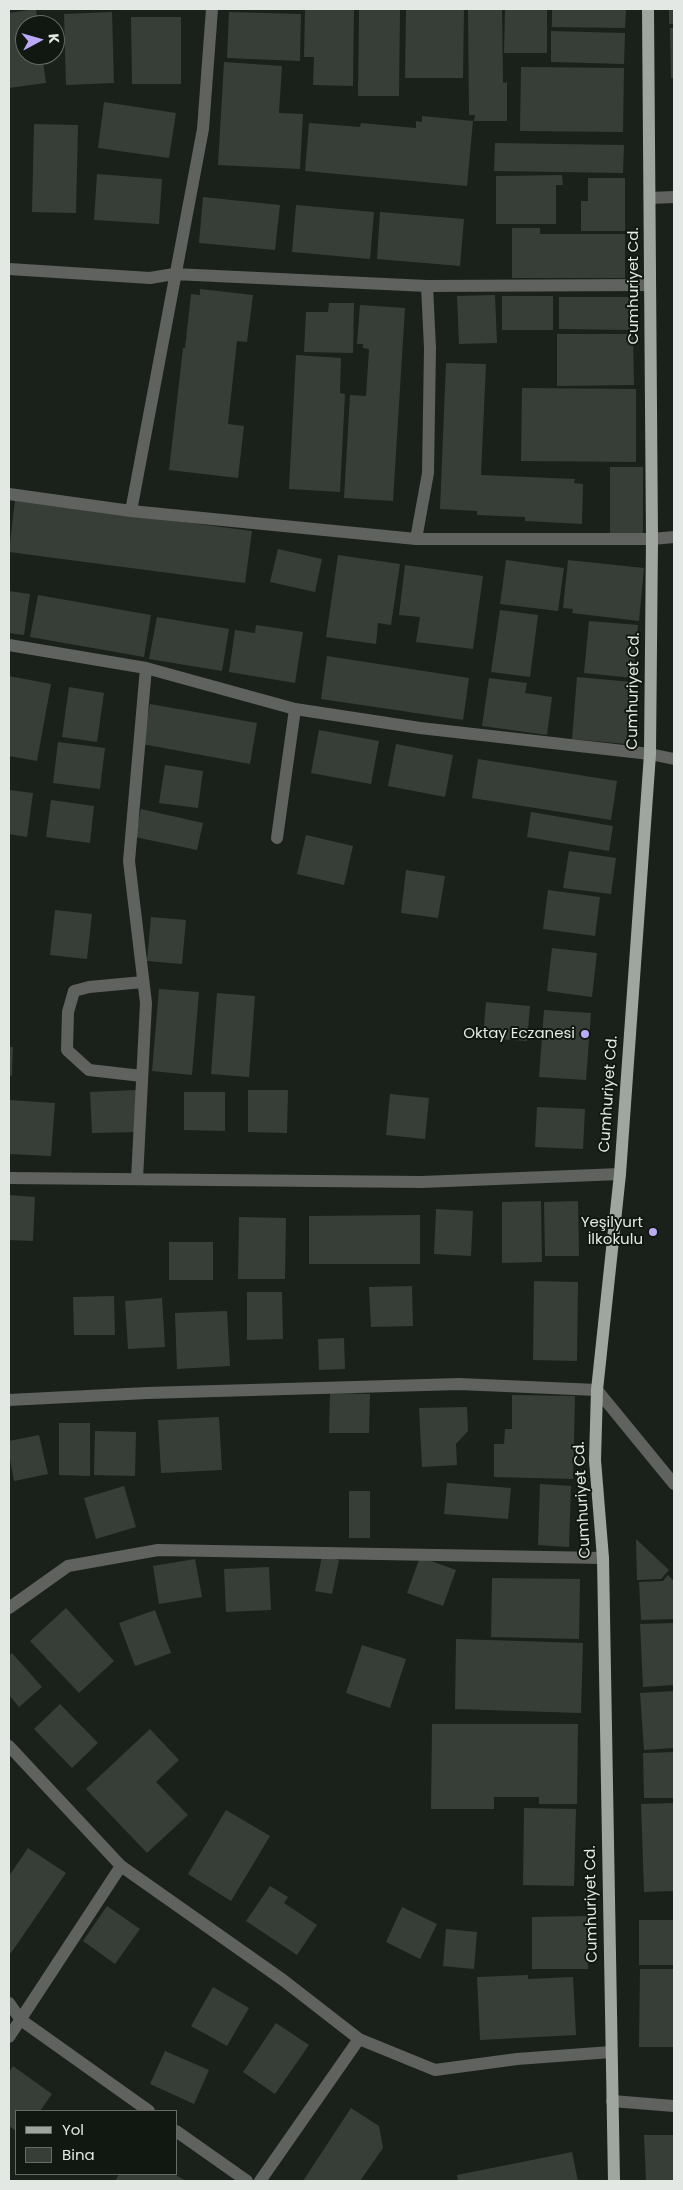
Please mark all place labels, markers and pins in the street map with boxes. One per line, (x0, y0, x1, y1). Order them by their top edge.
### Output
place label: Oktay Eczanesi (463, 1025, 575, 1043)
marker: Oktay Eczanesi (579, 1028, 591, 1040)
place label: Yeşilyurt İlkokulu (581, 1214, 643, 1249)
marker: Yeşilyurt İlkokulu (647, 1226, 659, 1238)

